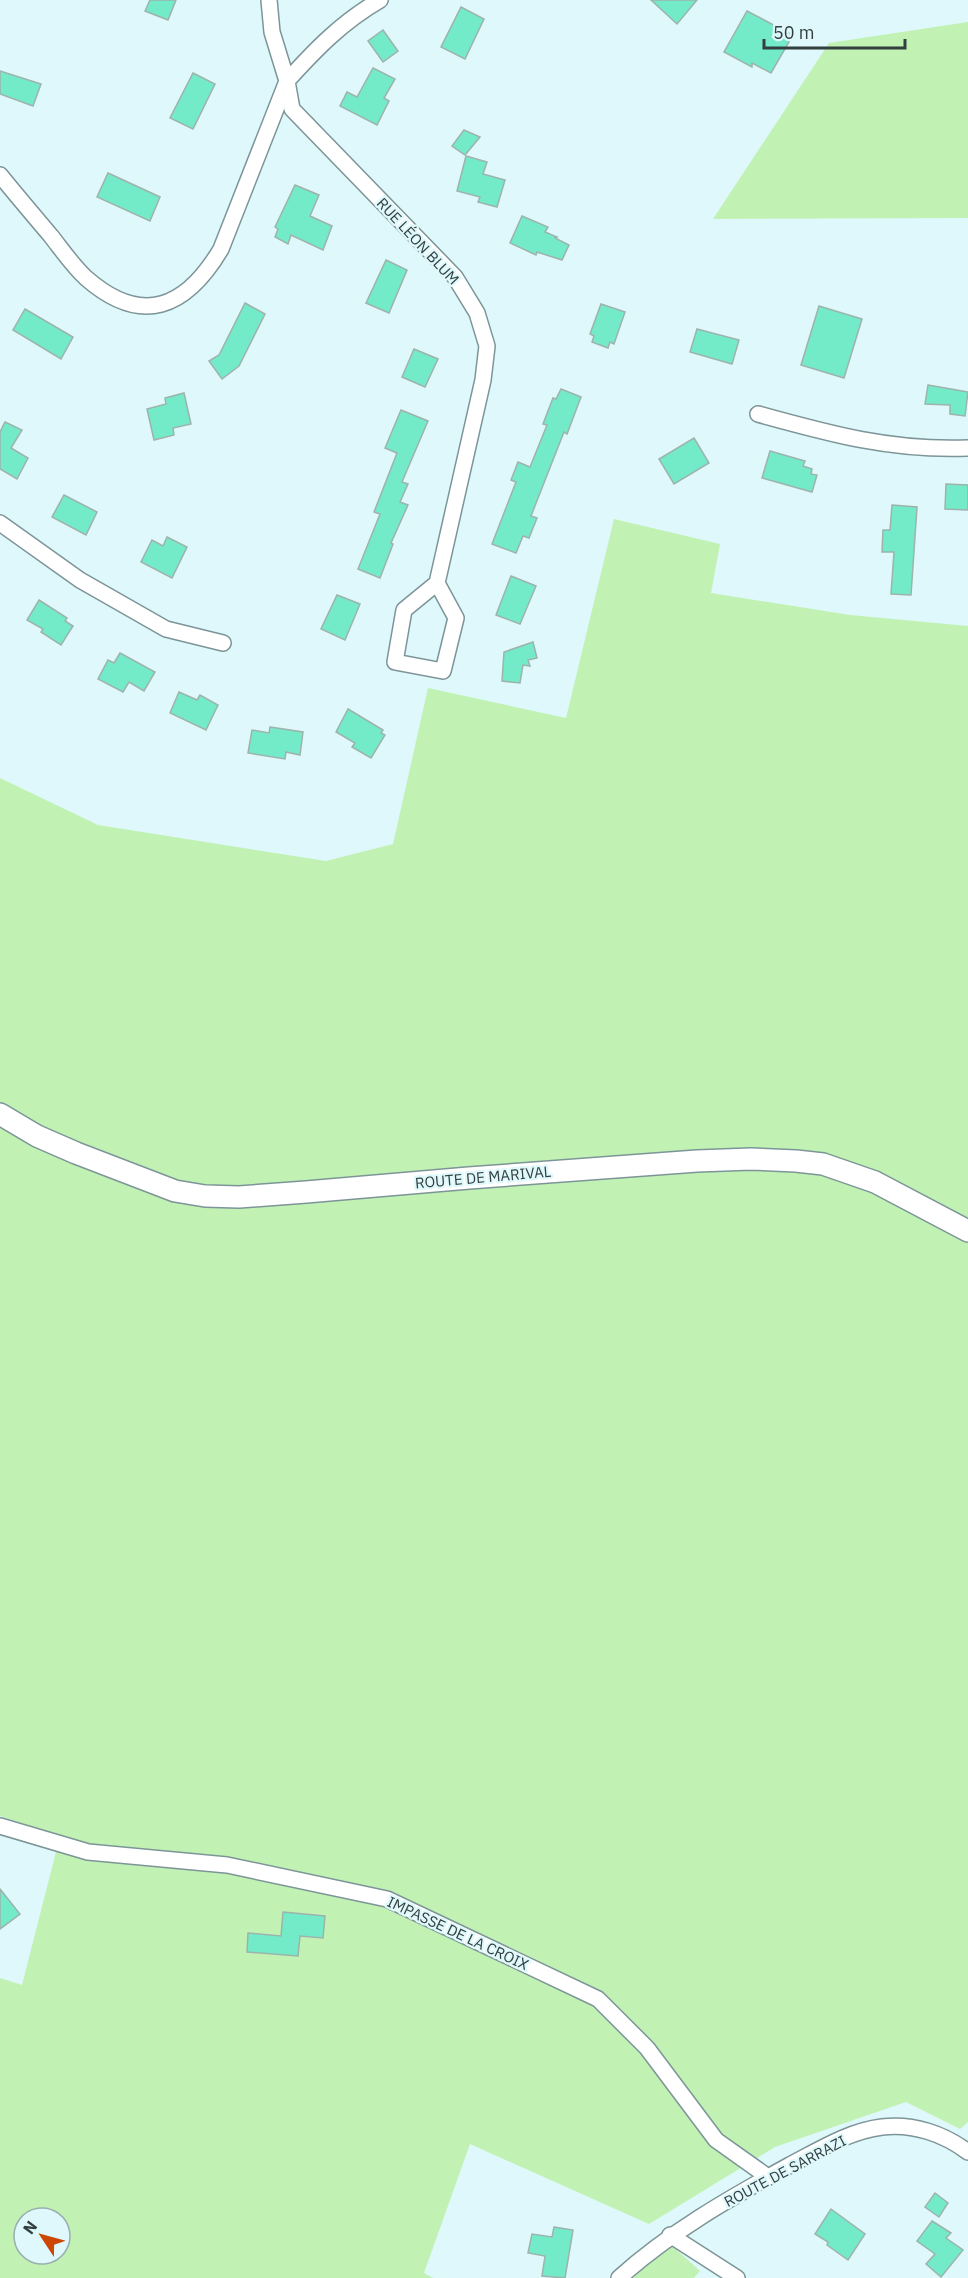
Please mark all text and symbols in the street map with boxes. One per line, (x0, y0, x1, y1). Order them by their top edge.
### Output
scale bar (764, 12, 905, 50)
text: 50 m (773, 21, 815, 44)
street label: RUE LÉON BLUM (373, 194, 463, 288)
street label: ROUTE DE MARIVAL (414, 1162, 552, 1192)
street label: IMPASSE DE LA CROIX (384, 1892, 532, 1974)
street label: ROUTE DE SARRAZI (721, 2131, 849, 2211)
north arrow (12, 2206, 72, 2266)
text: N (18, 2217, 41, 2238)

